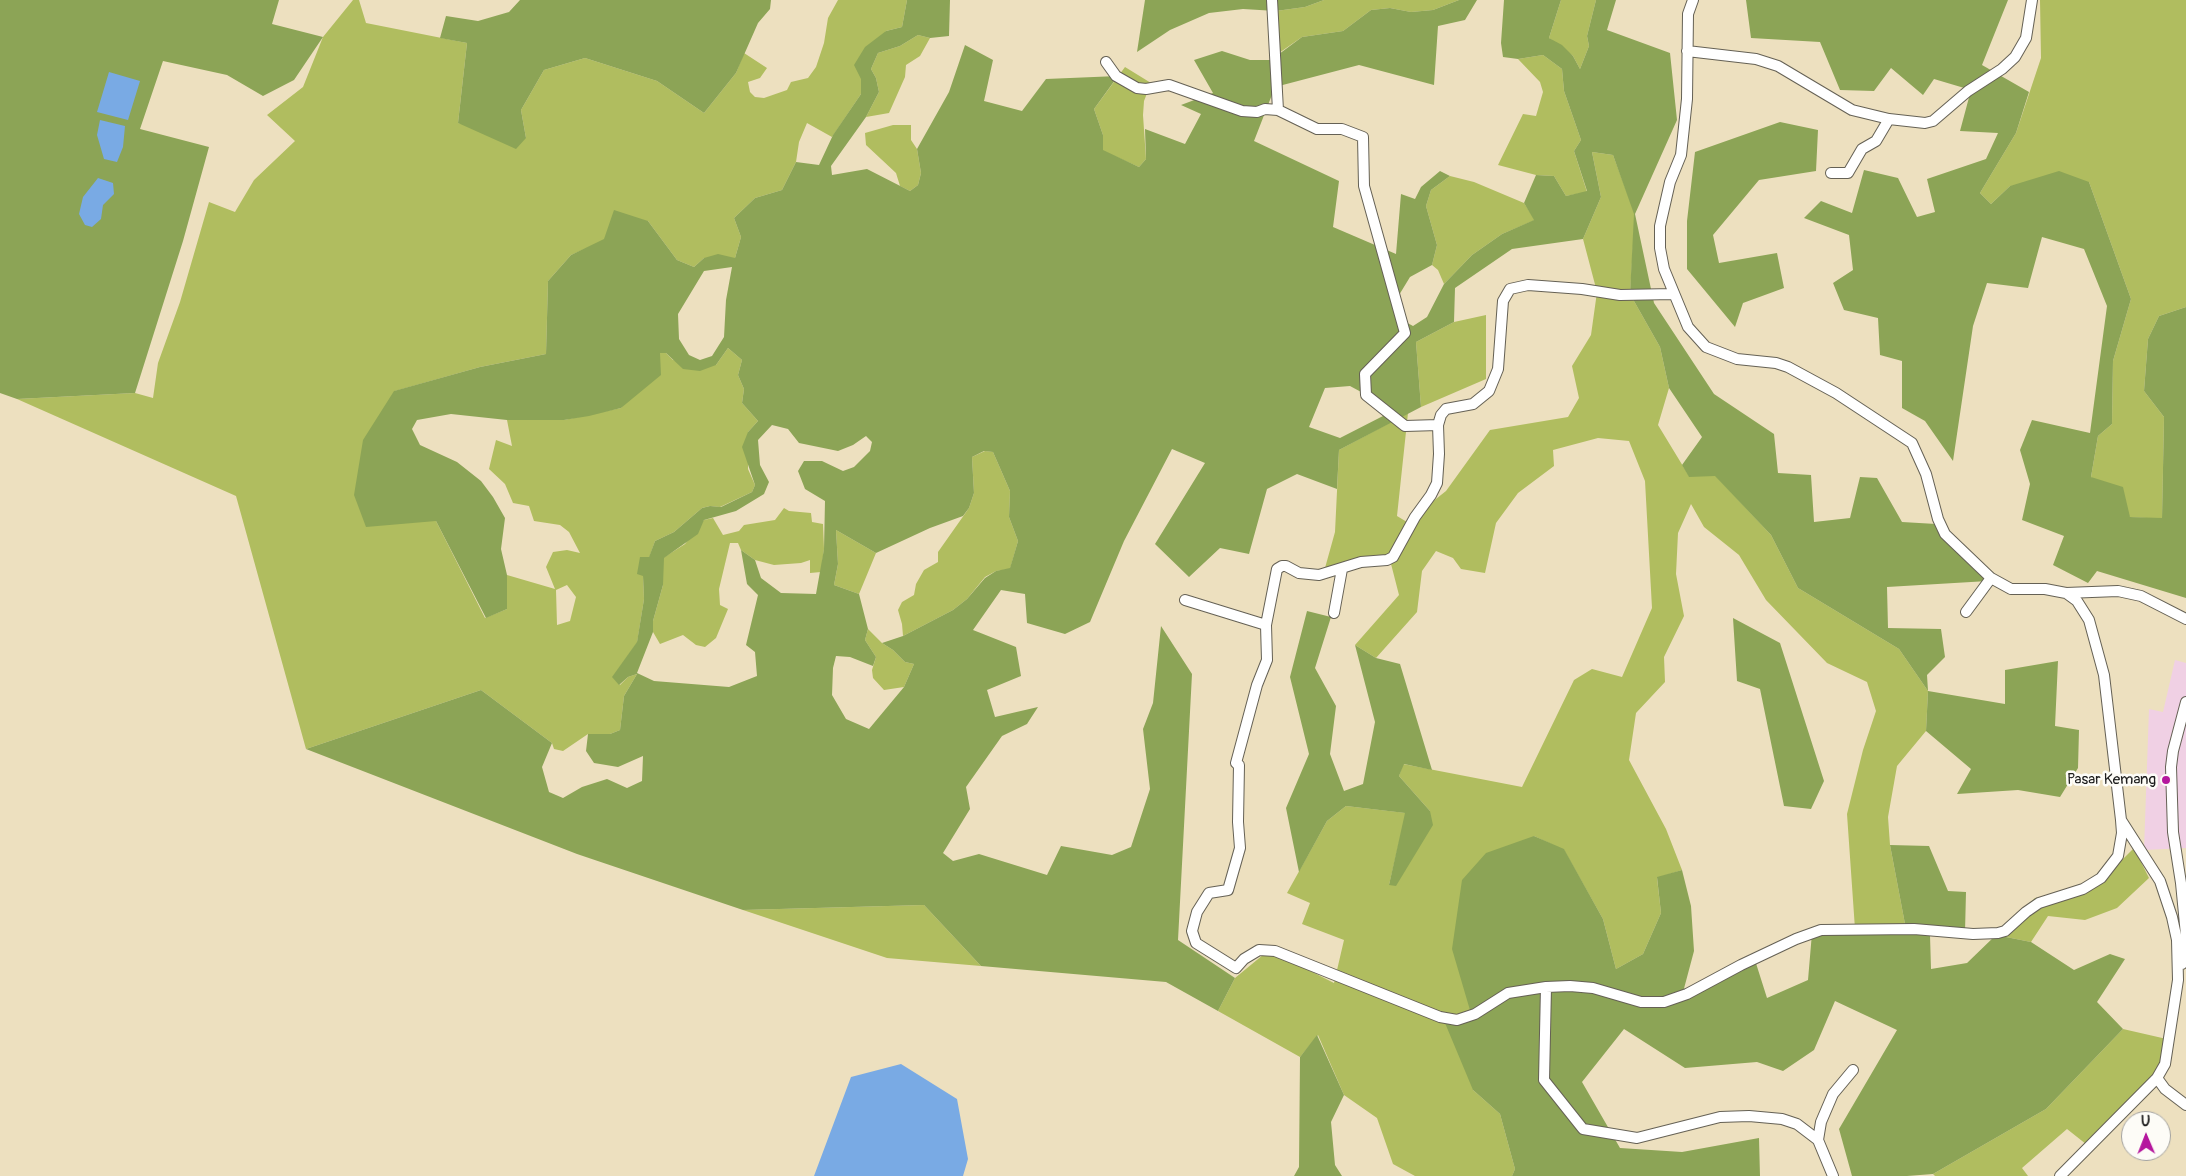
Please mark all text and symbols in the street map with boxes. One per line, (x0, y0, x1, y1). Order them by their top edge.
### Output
place label: Pasar Kemang (2067, 771, 2156, 789)
marker: Pasar Kemang (2160, 774, 2172, 786)
north arrow (2121, 1111, 2171, 1161)
text: U (2141, 1113, 2151, 1130)

